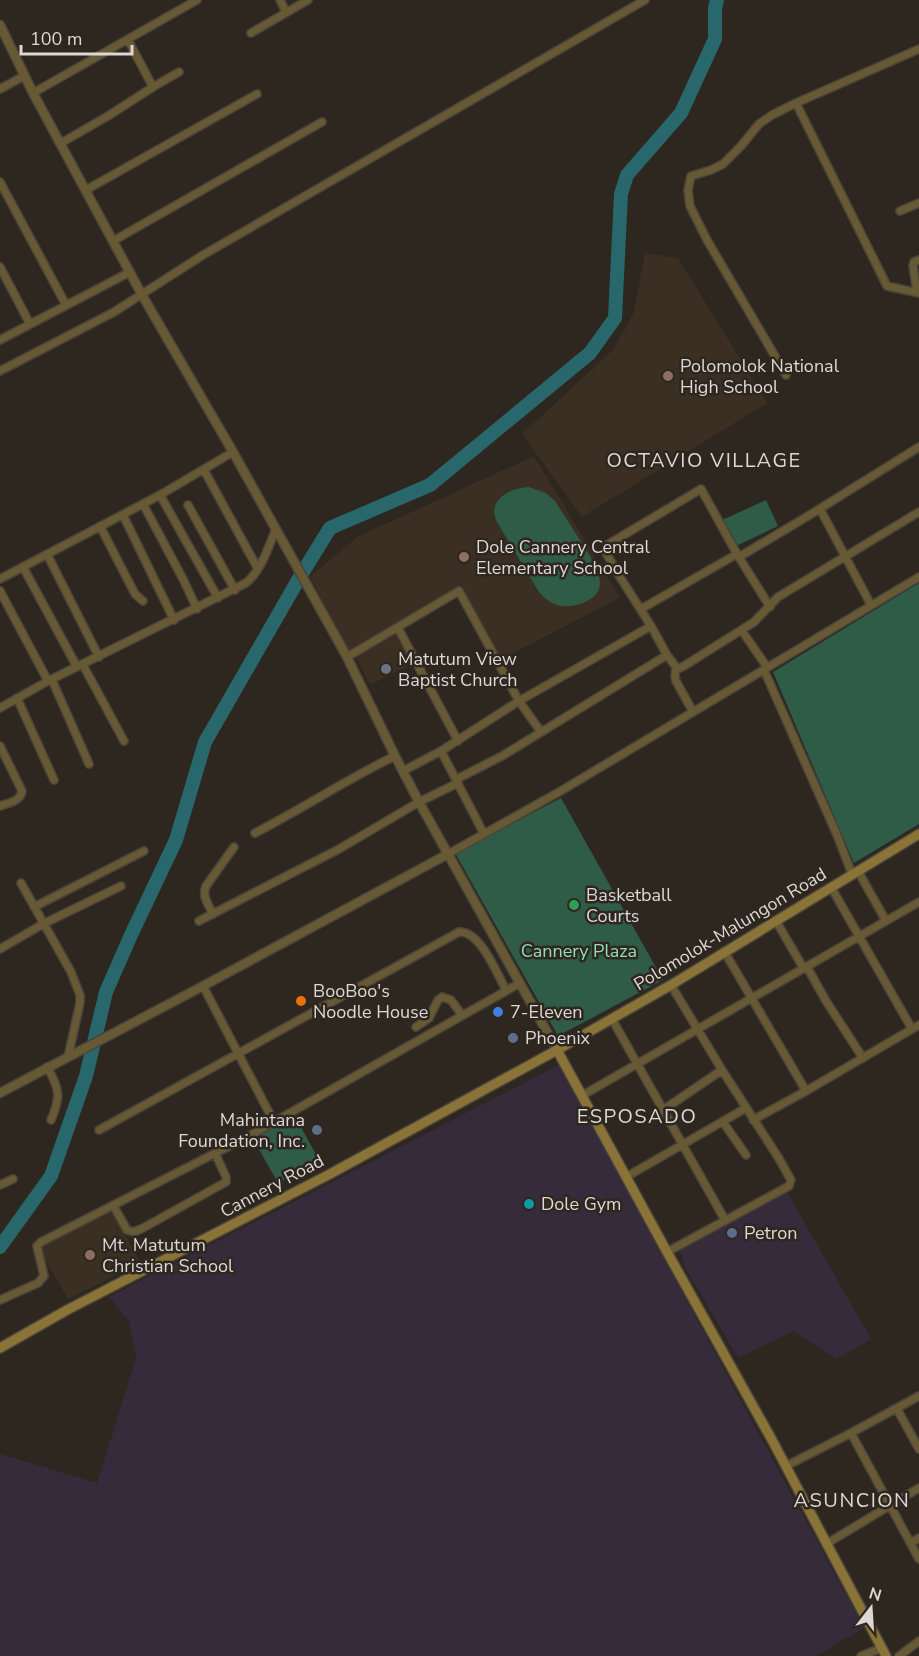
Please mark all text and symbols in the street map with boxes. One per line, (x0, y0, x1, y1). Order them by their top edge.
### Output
scale bar (21, 18, 132, 56)
text: 100 m (30, 27, 82, 51)
place label: Polomolok National High School (680, 354, 840, 399)
marker: Polomolok National High School (661, 369, 675, 383)
district label: OCTAVIO VILLAGE (606, 447, 802, 474)
place label: Dole Cannery Central Elementary School (476, 535, 651, 580)
marker: Dole Cannery Central Elementary School (457, 550, 471, 564)
place label: Matutum View Baptist Church (398, 647, 517, 692)
marker: Matutum View Baptist Church (379, 662, 393, 676)
street label: Polomolok-Malungon Road (629, 862, 831, 996)
place label: Basketball Courts (586, 883, 672, 928)
marker: Basketball Courts (567, 898, 581, 912)
park label: Cannery Plaza (521, 939, 637, 963)
place label: BooBoo's Noodle House (313, 979, 428, 1024)
marker: BooBoo's Noodle House (294, 994, 308, 1008)
place label: 7-Eleven (510, 1000, 583, 1024)
marker: 7-Eleven (491, 1005, 505, 1019)
place label: Phoenix (525, 1026, 591, 1050)
marker: Phoenix (506, 1031, 520, 1045)
district label: ESPOSADO (577, 1103, 697, 1130)
place label: Mahintana Foundation, Inc. (178, 1108, 305, 1153)
marker: Mahintana Foundation, Inc. (310, 1123, 324, 1137)
street label: Cannery Road (216, 1149, 328, 1223)
place label: Dole Gym (541, 1192, 622, 1216)
marker: Dole Gym (522, 1197, 536, 1211)
place label: Petron (744, 1221, 797, 1245)
marker: Petron (725, 1226, 739, 1240)
place label: Mt. Matutum Christian School (102, 1233, 234, 1278)
marker: Mt. Matutum Christian School (83, 1248, 97, 1262)
district label: ASUNCION (794, 1487, 910, 1514)
north arrow (841, 1578, 901, 1638)
text: N (866, 1582, 884, 1607)

